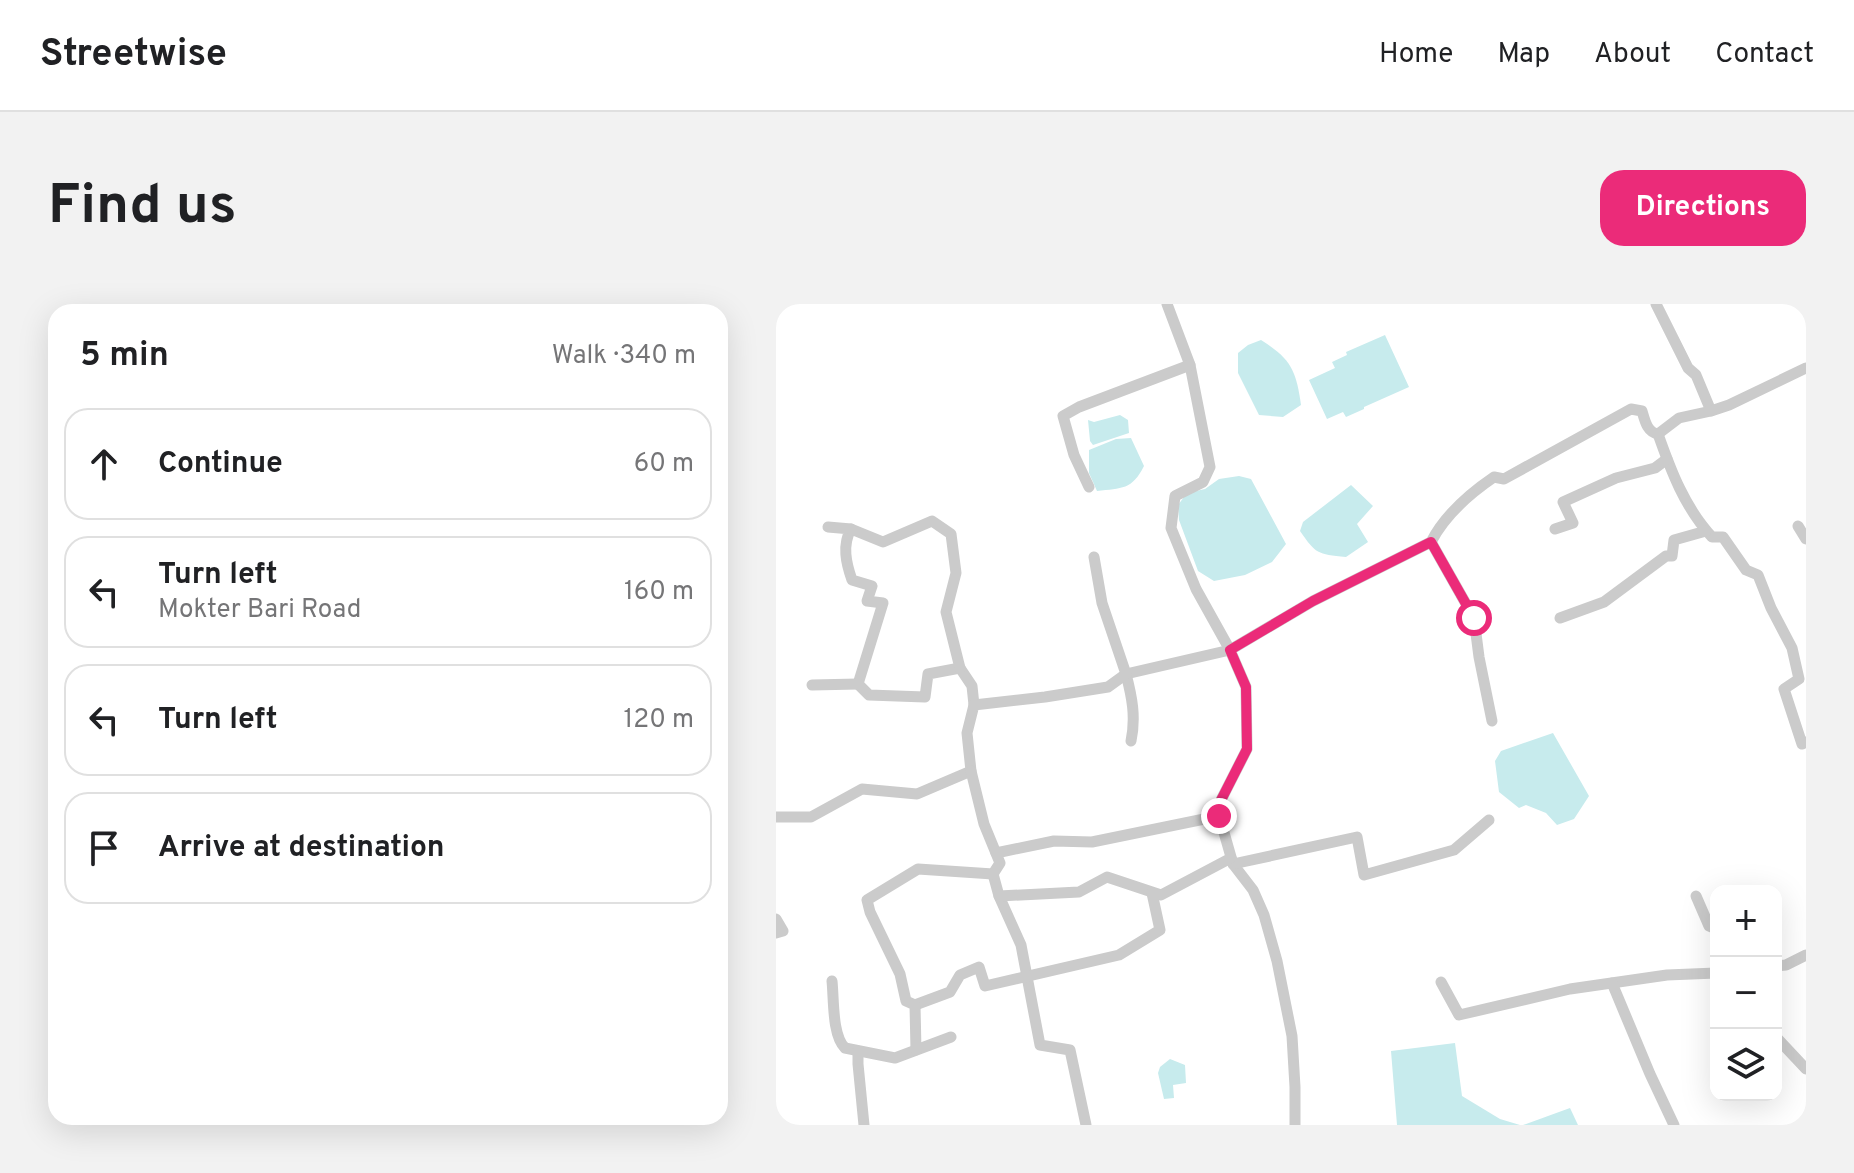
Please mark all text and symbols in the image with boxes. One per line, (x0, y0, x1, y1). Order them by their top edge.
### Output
text: Streetwise (40, 31, 227, 80)
text: Home (1379, 37, 1453, 73)
text: Map (1497, 37, 1550, 73)
text: About (1594, 37, 1671, 73)
text: Contact (1715, 37, 1814, 73)
button: Directions (1600, 170, 1806, 246)
text: Find us (48, 173, 237, 243)
text: 5 min (80, 335, 169, 378)
text: Walk · 340 m (552, 340, 696, 373)
icon: ahead (82, 442, 126, 486)
text: Continue (158, 446, 283, 483)
text: 60 m (634, 448, 694, 481)
text: Turn left (158, 557, 278, 594)
icon: left (82, 570, 126, 614)
text: 160 m (624, 576, 694, 609)
text: Mokter Bari Road (158, 594, 361, 627)
route start (1456, 600, 1492, 636)
icon: left (82, 698, 126, 742)
text: Turn left (158, 702, 278, 739)
text: 120 m (624, 704, 694, 737)
route end (1201, 798, 1237, 834)
icon: arrive (82, 826, 126, 870)
text: Arrive at destination (158, 830, 444, 867)
map controls (1710, 885, 1782, 1101)
button: + (1710, 885, 1782, 957)
button: − (1710, 957, 1782, 1029)
button: layers (1710, 1029, 1782, 1101)

